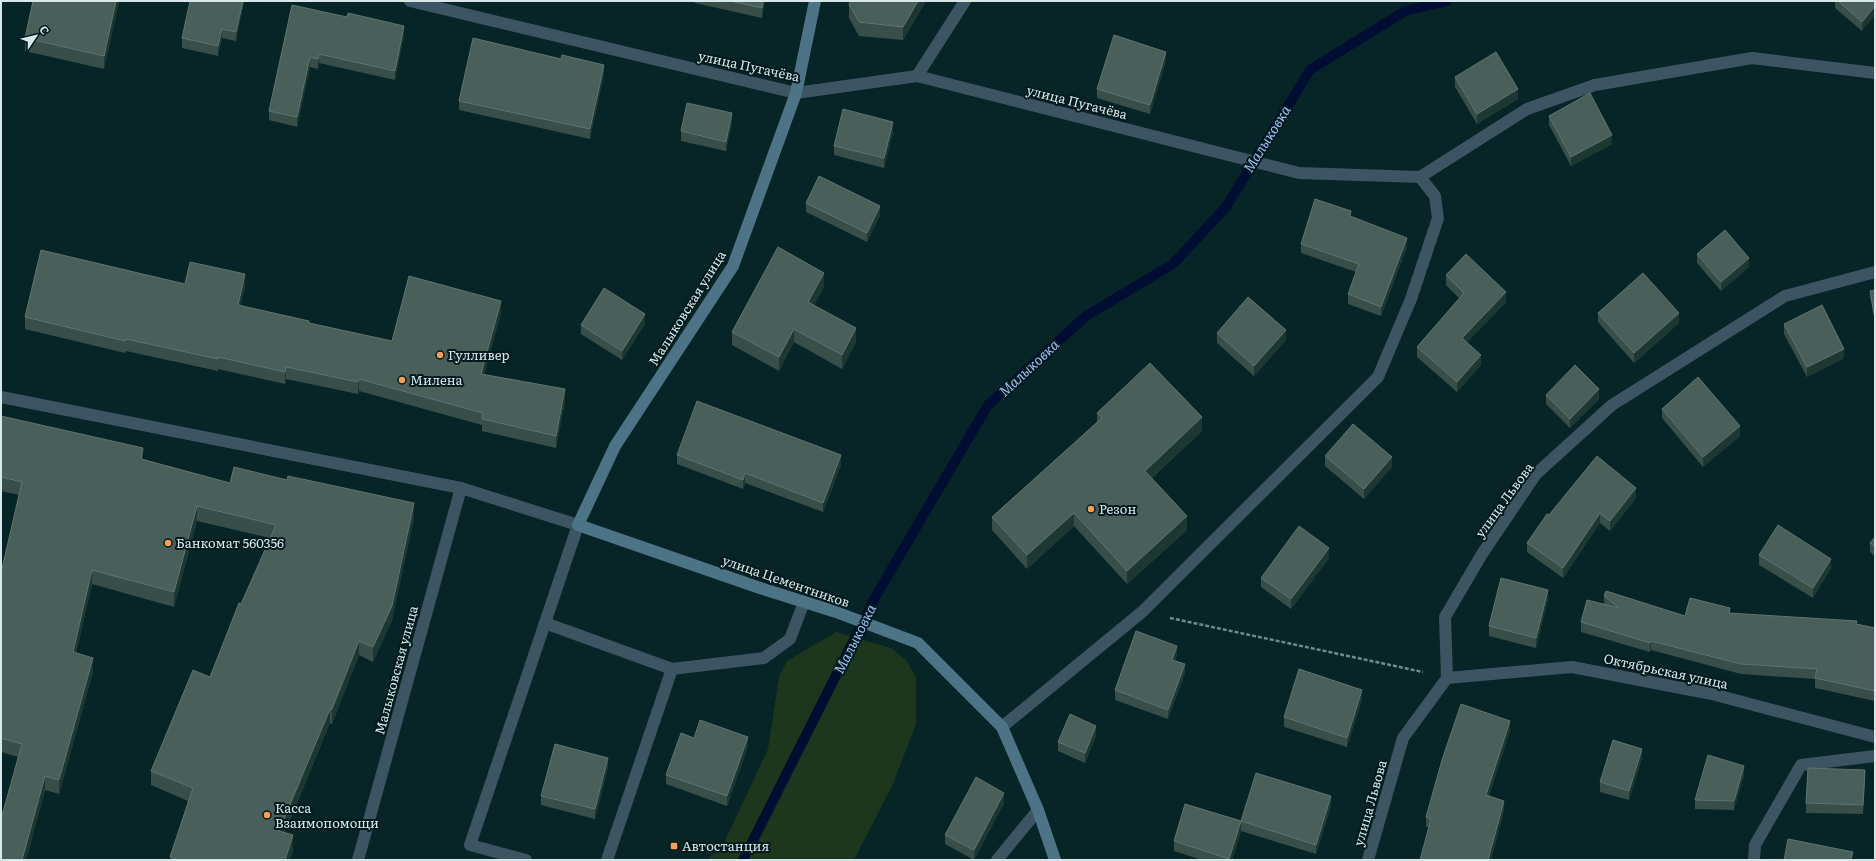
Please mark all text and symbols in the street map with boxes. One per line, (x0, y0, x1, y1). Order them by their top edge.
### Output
north arrow (16, 16, 56, 56)
text: С (36, 22, 54, 38)
street label: улица Пугачёва (697, 45, 802, 86)
street label: улица Пугачёва (1025, 80, 1129, 123)
water label: Малыковка (1238, 101, 1295, 176)
street label: Малыковская улица (643, 246, 730, 369)
water label: Малыковка (994, 334, 1063, 400)
place label: Гулливер (448, 345, 510, 364)
marker: Гулливер (435, 350, 445, 360)
place label: Милена (410, 370, 463, 389)
marker: Милена (397, 375, 407, 385)
street label: улица Львова (1470, 458, 1537, 541)
place label: Резон (1099, 499, 1136, 518)
marker: Резон (1086, 504, 1096, 514)
place label: Банкомат 560356 (176, 533, 284, 552)
marker: Банкомат 560356 (163, 538, 173, 548)
street label: улица Цементников (720, 550, 852, 611)
water label: Малыковка (828, 600, 880, 677)
street label: Малыковская улица (369, 603, 422, 737)
street label: Октябрьская улица (1602, 648, 1730, 693)
street label: улица Львова (1348, 758, 1391, 848)
place label: Касса Взаимопомощи (275, 798, 379, 832)
marker: Касса Взаимопомощи (262, 810, 272, 820)
place label: Автостанция (682, 836, 769, 855)
marker: Автостанция (669, 841, 679, 851)

